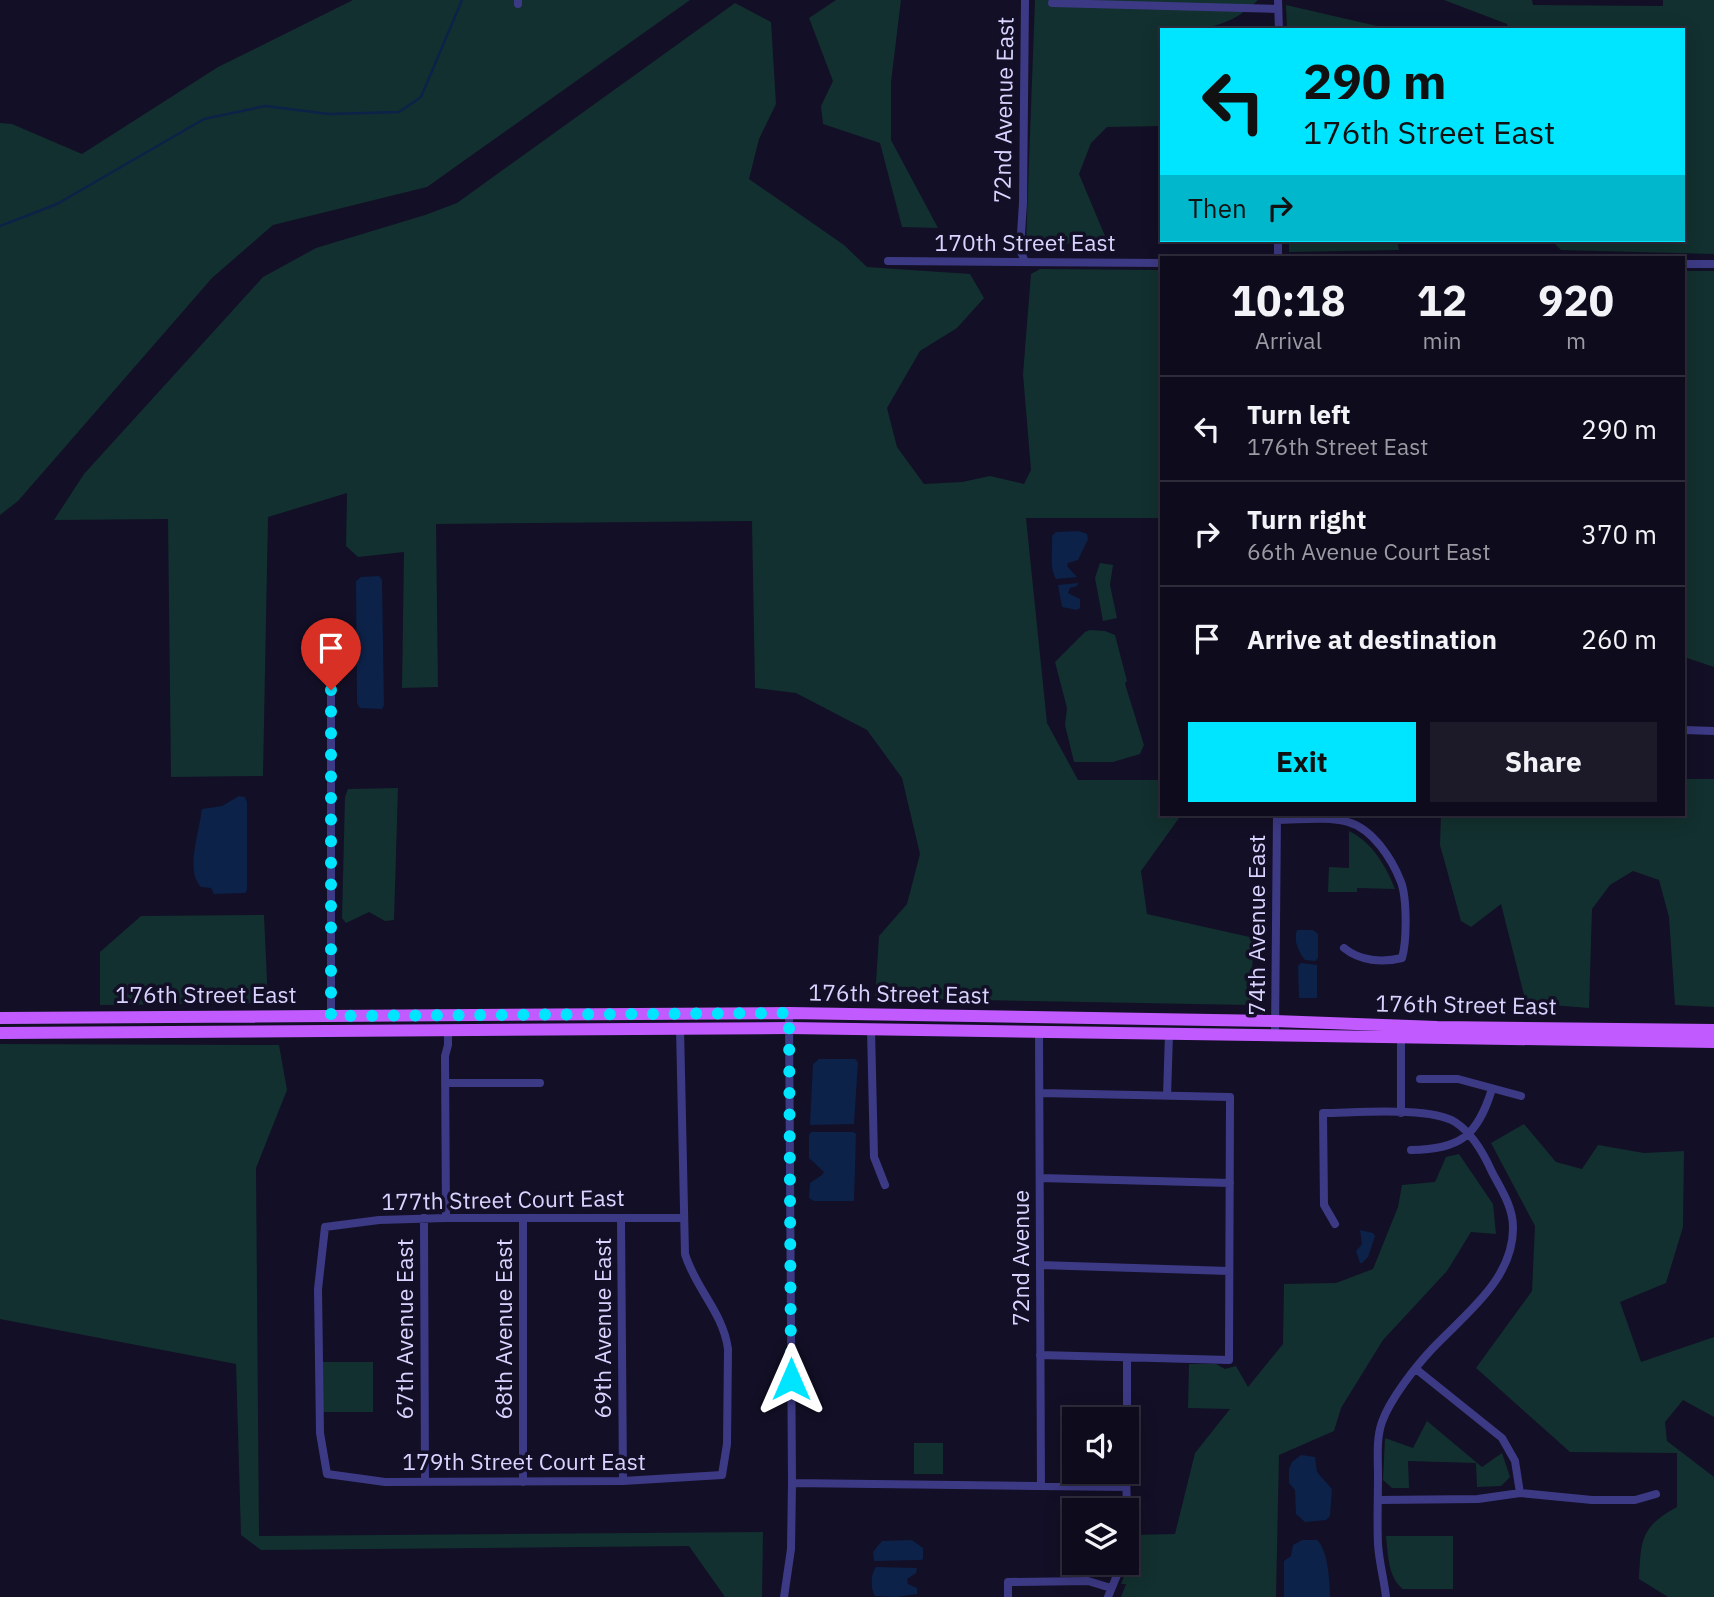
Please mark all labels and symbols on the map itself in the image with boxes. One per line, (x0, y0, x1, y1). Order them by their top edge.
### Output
street label: 72nd Avenue East (986, 17, 1020, 203)
street label: 170th Street East (934, 227, 1116, 257)
pin (301, 618, 361, 690)
street label: 74th Avenue East (1241, 834, 1271, 1016)
street label: 176th Street East (808, 976, 990, 1010)
street label: 176th Street East (115, 979, 297, 1009)
street label: 176th Street East (1375, 987, 1557, 1021)
street label: 177th Street Court East (381, 1182, 625, 1216)
street label: 72nd Avenue (1005, 1190, 1035, 1326)
street label: 69th Avenue East (587, 1237, 617, 1419)
street label: 67th Avenue East (389, 1238, 419, 1420)
street label: 68th Avenue East (488, 1238, 518, 1420)
position arrow (754, 1342, 828, 1416)
street label: 179th Street Court East (402, 1446, 646, 1476)

